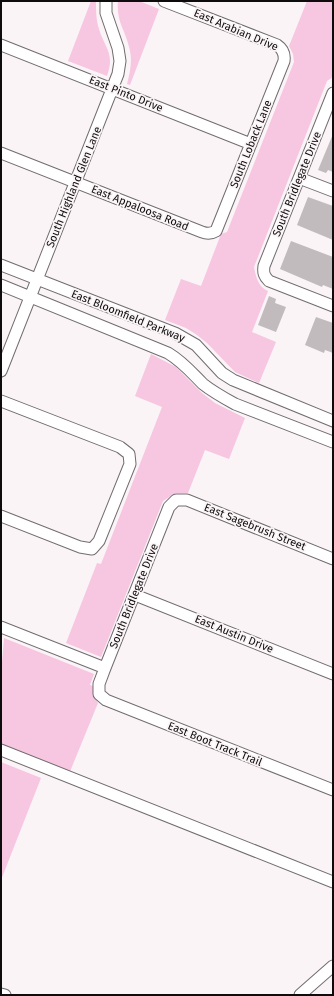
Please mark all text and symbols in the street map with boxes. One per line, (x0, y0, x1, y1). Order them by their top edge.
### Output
street label: East Arabian Drive (192, 6, 280, 54)
street label: East Pinto Drive (87, 73, 165, 115)
street label: South Loback Lane (227, 98, 275, 190)
street label: South Highland Glen Lane (44, 125, 104, 249)
street label: South Bridlegate Drive (270, 130, 324, 238)
street label: East Appaloosa Road (89, 182, 191, 234)
street label: East Bloomfield Parkway (69, 287, 187, 345)
street label: East Sagebrush Street (202, 501, 308, 553)
street label: South Bridlegate Drive (107, 542, 161, 650)
street label: East Austin Drive (193, 612, 275, 656)
street label: East Boot Track Trail (166, 719, 264, 769)

